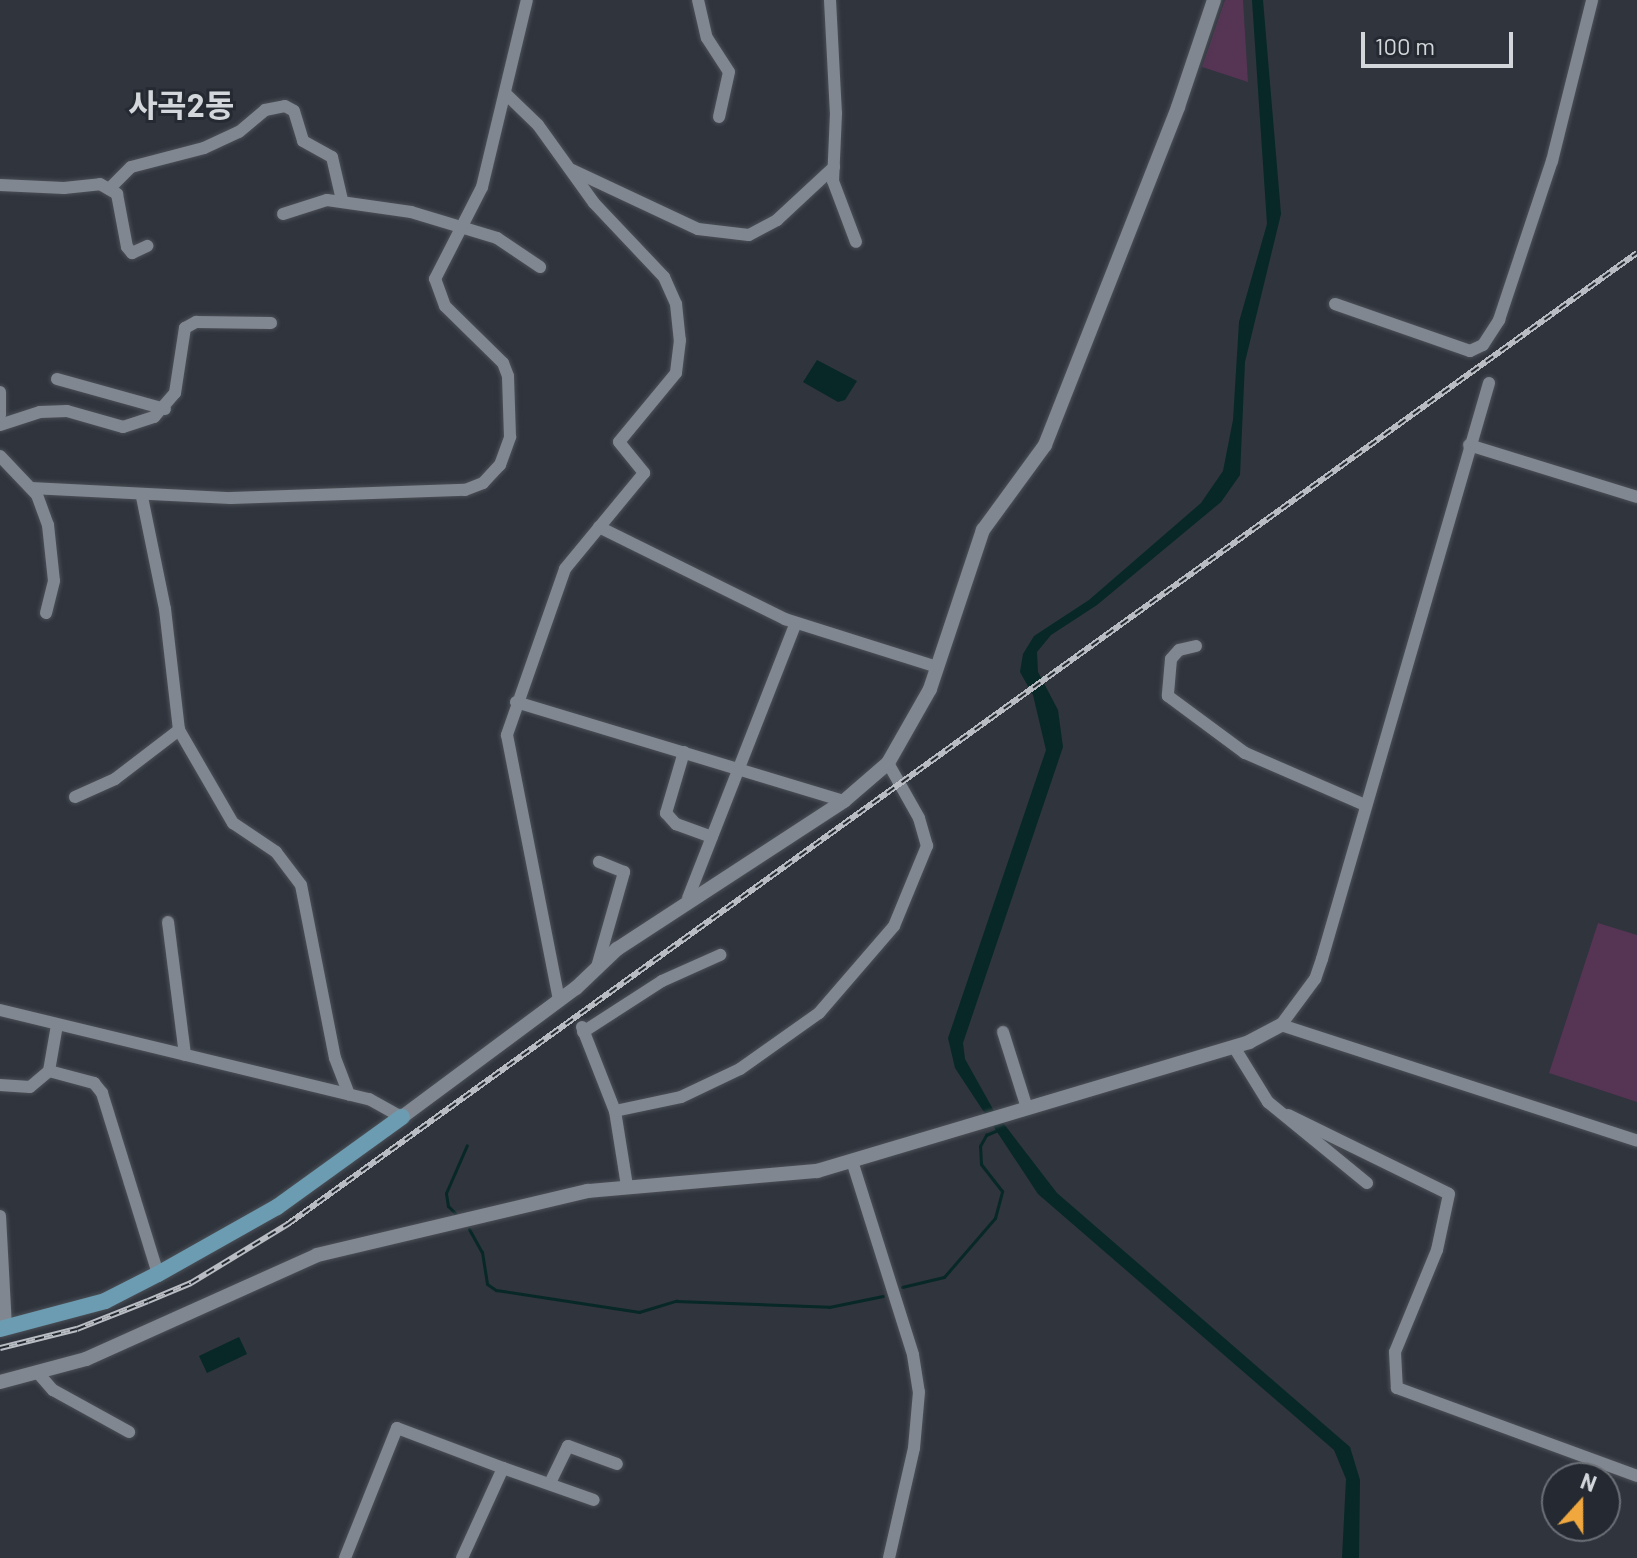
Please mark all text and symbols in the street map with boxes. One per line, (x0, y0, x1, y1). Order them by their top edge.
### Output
scale bar (1365, 16, 1517, 66)
text: 100 m (1375, 31, 1435, 60)
district label: 사곡2동 (128, 85, 234, 123)
north arrow (1541, 1462, 1621, 1542)
text: N (1577, 1467, 1600, 1496)

